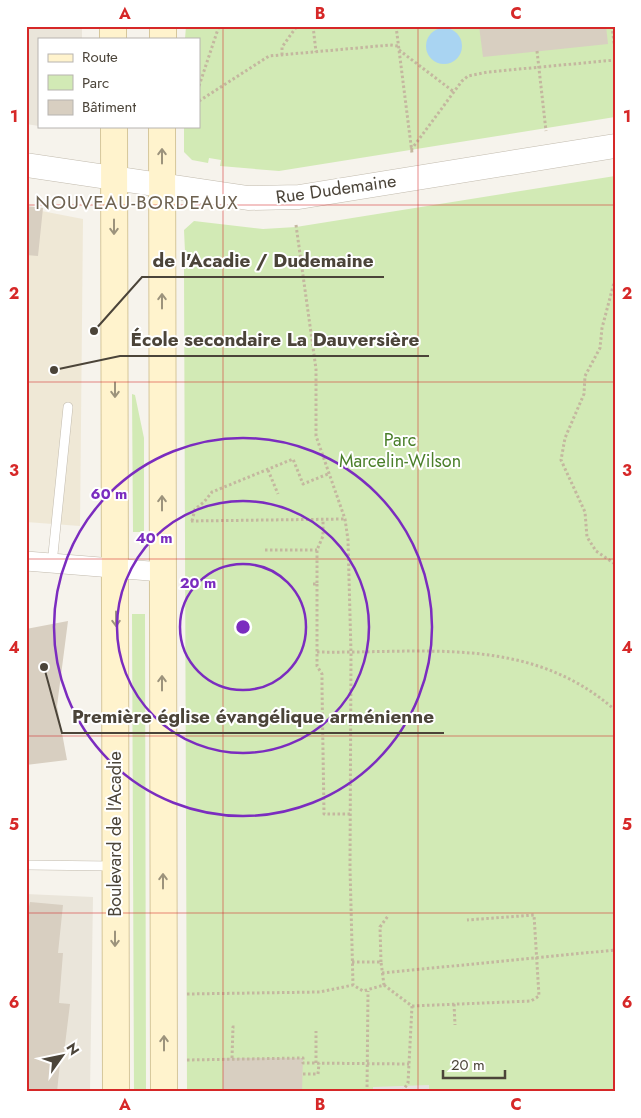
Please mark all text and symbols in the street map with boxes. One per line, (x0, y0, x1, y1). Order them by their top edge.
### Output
text: A (118, 2, 131, 25)
text: B (315, 2, 325, 25)
text: C (510, 2, 522, 25)
legend (38, 38, 200, 128)
text: Route (82, 46, 118, 68)
text: Parc (82, 72, 109, 94)
text: Bâtiment (82, 96, 136, 118)
text: 1 (10, 105, 18, 128)
text: 1 (623, 105, 631, 128)
one-way arrow (157, 149, 167, 165)
street label: Rue Dudemaine (274, 168, 398, 210)
district label: NOUVEAU-BORDEAUX (35, 189, 239, 216)
one-way arrow (109, 218, 119, 235)
callout: de l'Acadie / Dudemaine (142, 243, 384, 277)
text: de l'Acadie / Dudemaine (152, 247, 374, 274)
text: 2 (9, 282, 19, 305)
text: 2 (622, 282, 632, 305)
one-way arrow (157, 294, 167, 310)
callout: École secondaire La Dauversière (120, 322, 429, 356)
text: École secondaire La Dauversière (131, 326, 420, 353)
one-way arrow (110, 381, 120, 397)
park label: Parc Marcelin-Wilson (339, 427, 461, 474)
text: 3 (9, 459, 19, 482)
text: 3 (622, 459, 632, 482)
text: 60 m (91, 483, 127, 505)
one-way arrow (157, 495, 167, 512)
text: 40 m (135, 527, 173, 549)
text: 20 m (180, 572, 216, 594)
one-way arrow (111, 610, 121, 627)
centre of rings (234, 618, 252, 636)
text: 4 (8, 636, 20, 659)
text: 4 (621, 636, 633, 659)
one-way arrow (157, 675, 167, 692)
callout: Première église évangélique arménienne (62, 699, 444, 733)
text: Première église évangélique arménienne (72, 703, 434, 730)
street label: Boulevard de l'Acadie (102, 751, 128, 917)
text: 5 (9, 813, 19, 836)
text: 5 (622, 813, 632, 836)
one-way arrow (158, 873, 168, 889)
one-way arrow (110, 930, 120, 947)
text: 6 (9, 991, 19, 1014)
text: 6 (622, 991, 632, 1014)
north arrow (38, 1030, 88, 1080)
one-way arrow (159, 1035, 169, 1052)
text: N (61, 1039, 84, 1059)
scale bar (443, 1048, 506, 1080)
text: 20 m (451, 1054, 485, 1076)
text: A (118, 1093, 131, 1116)
text: B (315, 1093, 325, 1116)
text: C (510, 1093, 522, 1116)

